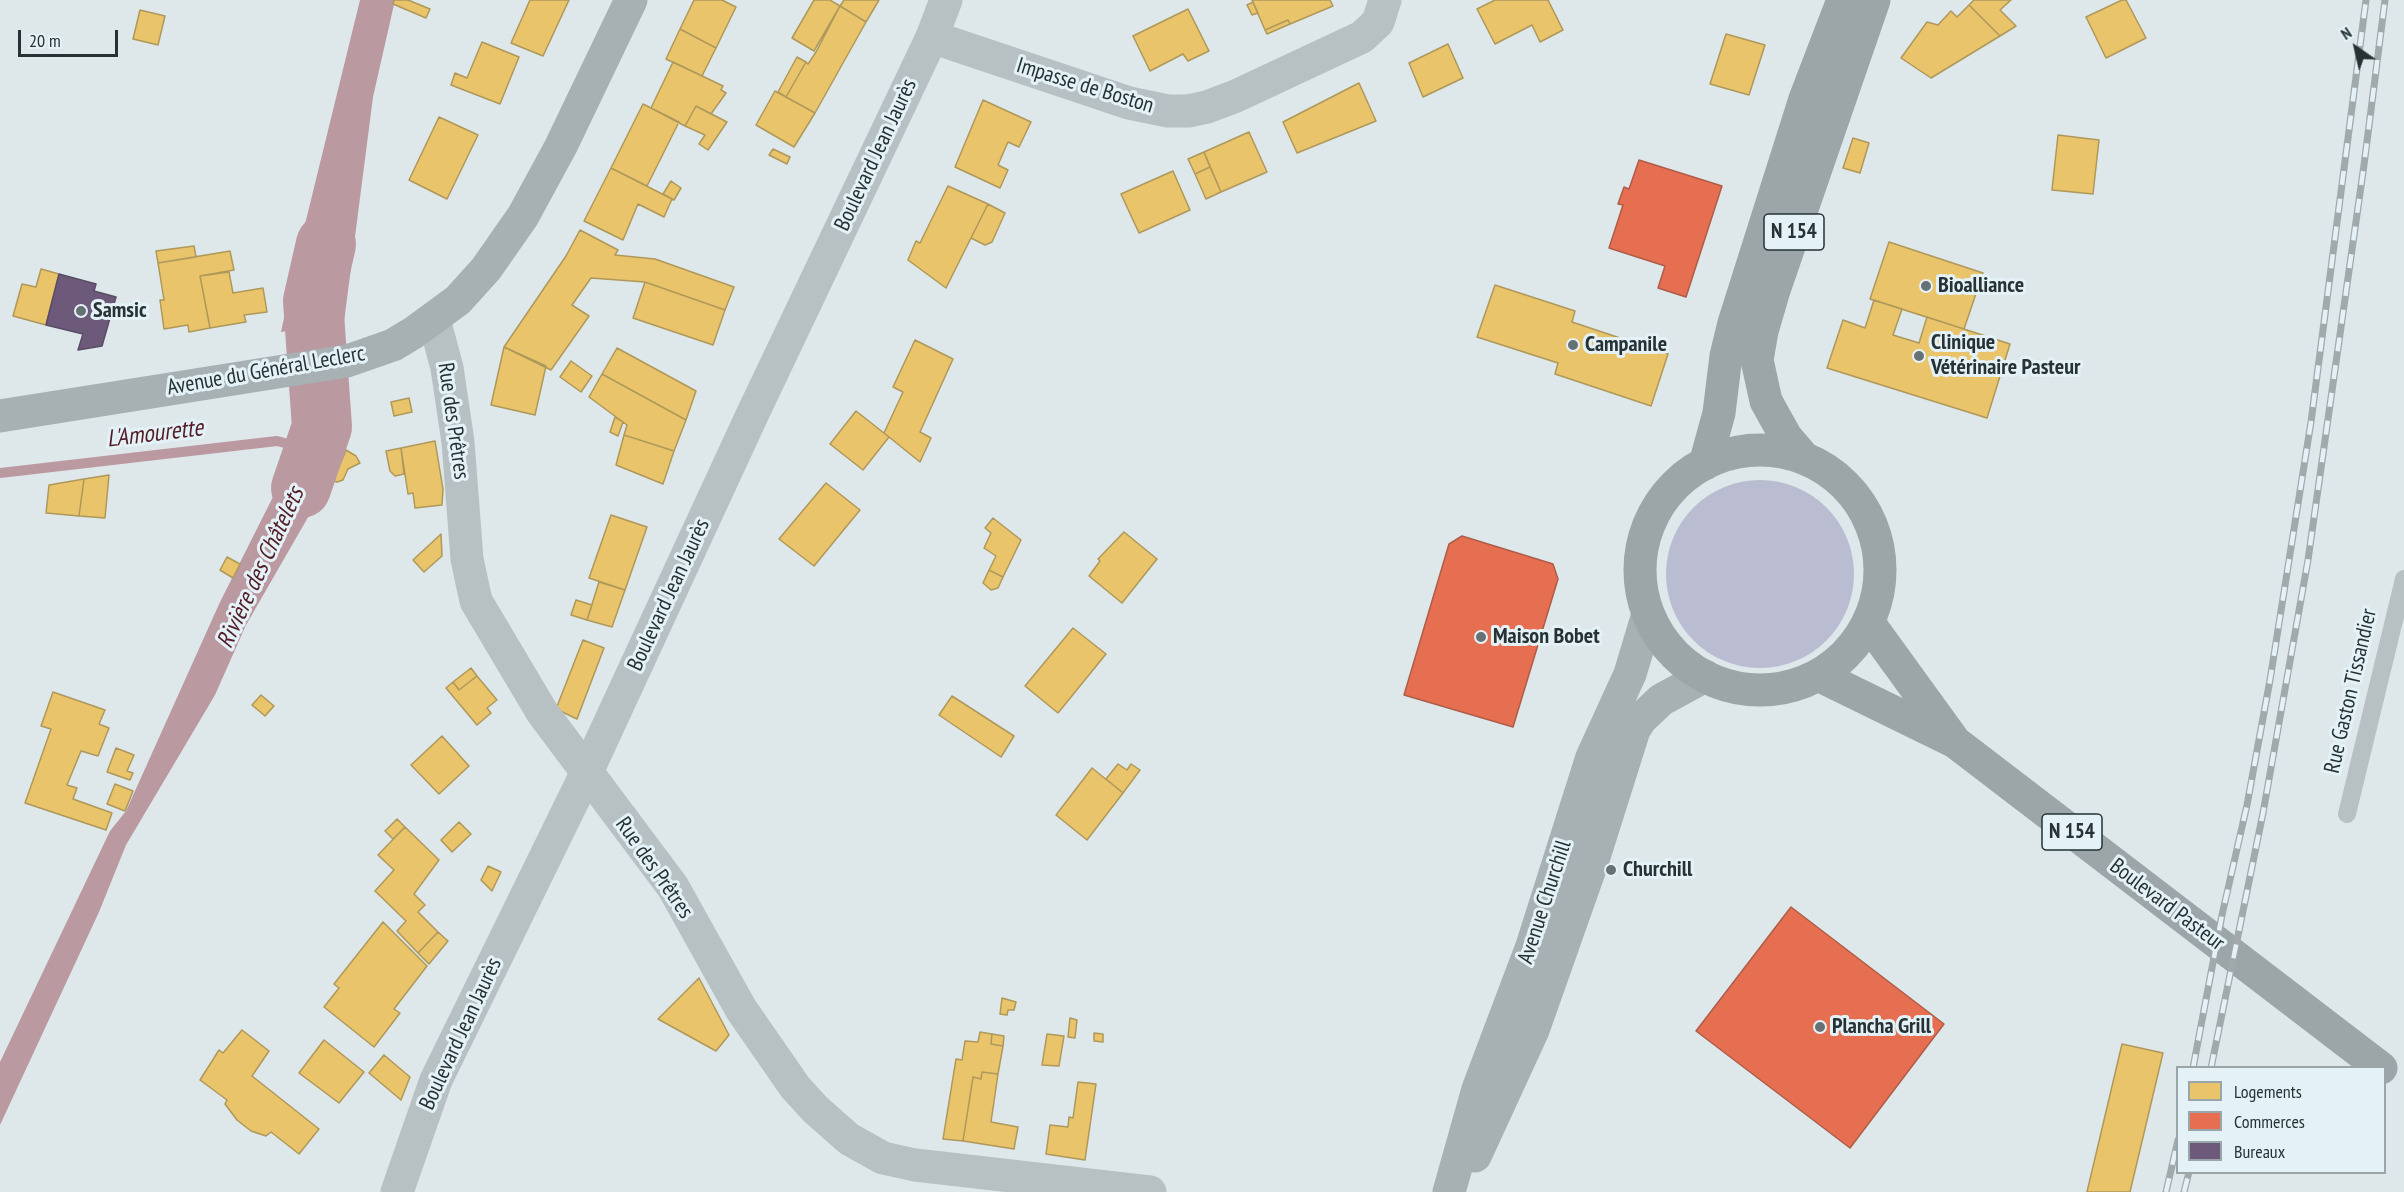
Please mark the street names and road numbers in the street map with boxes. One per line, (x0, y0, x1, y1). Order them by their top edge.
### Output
street label: Impasse de Boston (1013, 53, 1157, 119)
street label: Boulevard Jean Jaurès (829, 75, 923, 235)
road number: N 154 (1764, 214, 1824, 250)
street label: Avenue du Général Leclerc (165, 341, 367, 401)
street label: Rue des Prêtres (432, 361, 474, 481)
street label: Boulevard Jean Jaurès (622, 515, 716, 675)
street label: Rue Gaston Tissandier (2319, 606, 2383, 776)
street label: Rue des Prêtres (609, 812, 699, 924)
road number: N 154 (2042, 814, 2102, 850)
street label: Avenue Churchill (1513, 837, 1577, 967)
street label: Boulevard Pasteur (2104, 853, 2230, 957)
street label: Boulevard Jean Jaurès (414, 954, 508, 1114)

